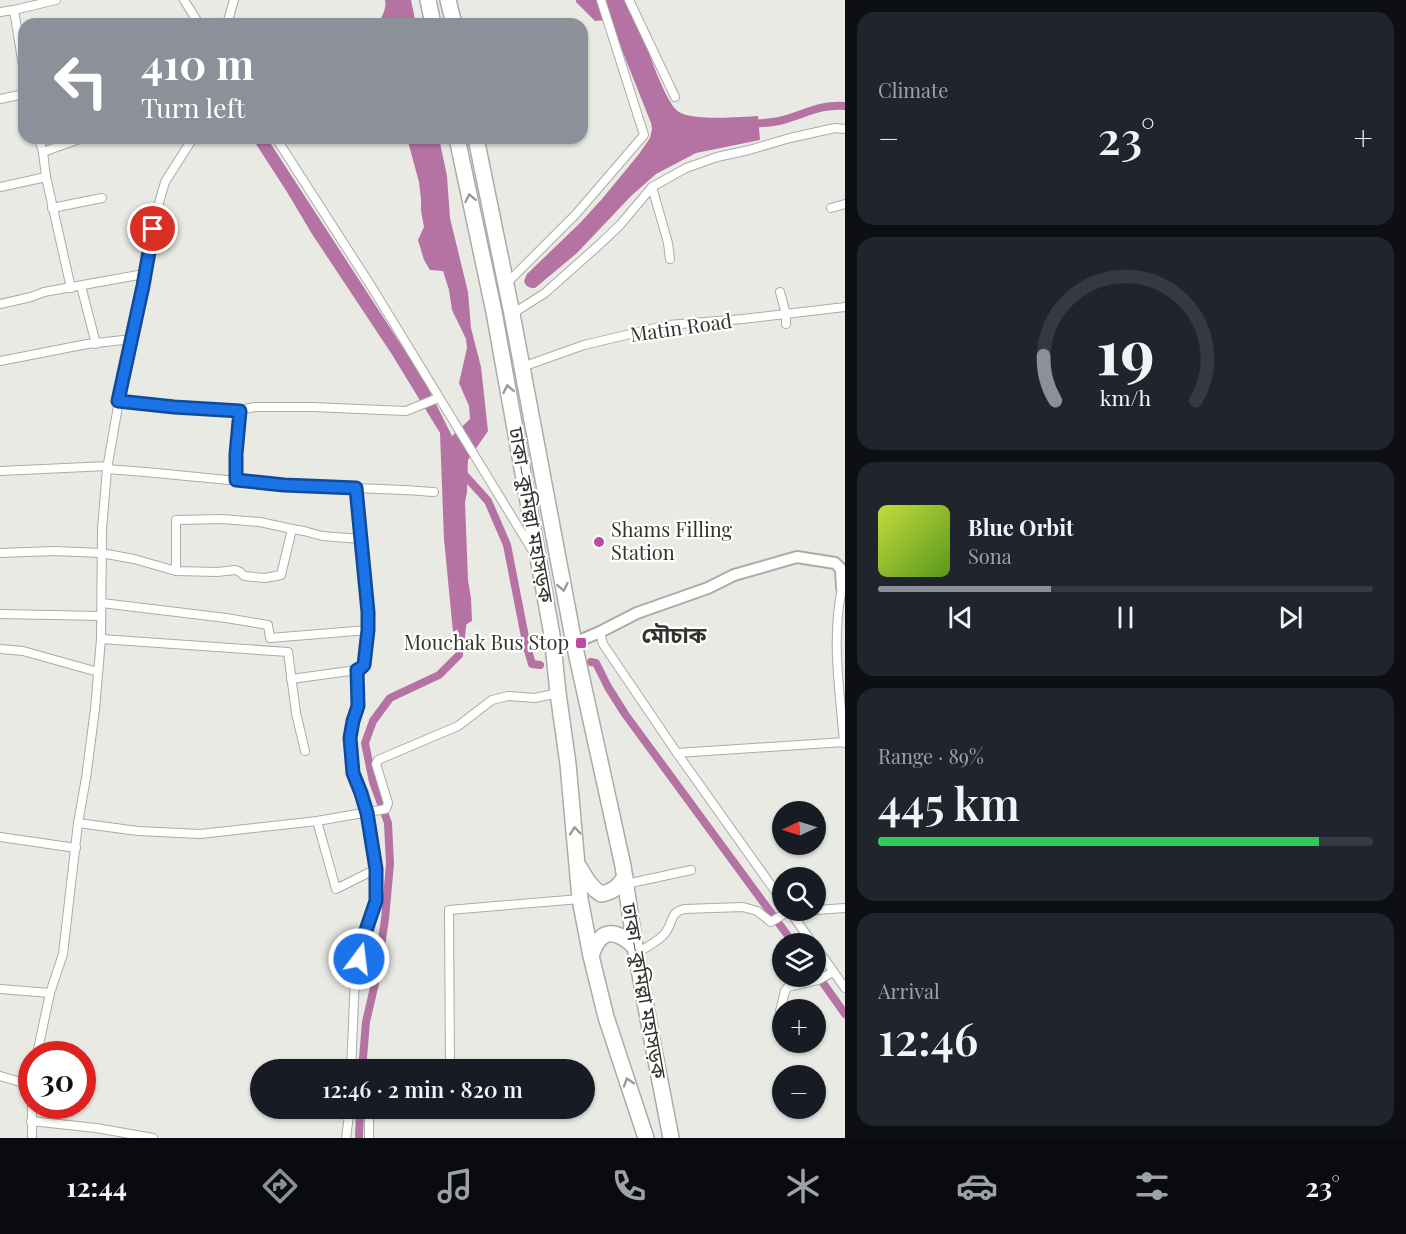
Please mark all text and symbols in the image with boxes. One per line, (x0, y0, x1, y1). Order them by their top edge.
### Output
text: 410 m (141, 35, 254, 91)
icon: left (42, 42, 120, 120)
text: Climate (878, 76, 948, 103)
text: Turn left (141, 89, 245, 125)
text: 23° (1098, 106, 1155, 166)
text: − (878, 115, 899, 159)
text: + (1354, 115, 1373, 159)
one-way arrow (464, 193, 477, 203)
pin (127, 203, 178, 254)
icon: arrive (136, 212, 169, 245)
street label: Matin Road (628, 306, 734, 347)
text: 19 (1096, 307, 1155, 391)
text: km/h (1100, 383, 1152, 411)
one-way arrow (502, 385, 515, 395)
street label: ঢাকা–কুমিল্লা মহাসড়ক (504, 424, 561, 605)
text: Blue Orbit (968, 512, 1074, 542)
place label: Shams Filling Station (611, 515, 732, 565)
marker: Shams Filling Station (592, 535, 606, 549)
text: Sona (968, 542, 1012, 569)
one-way arrow (556, 582, 569, 592)
icon: previous (944, 601, 977, 634)
icon: pause (1109, 601, 1142, 634)
icon: next (1274, 601, 1307, 634)
district label: মৌচাক (641, 619, 708, 649)
place label: Mouchak Bus Stop (404, 628, 569, 655)
marker: Mouchak Bus Stop (574, 636, 588, 650)
text: Range · 89% (878, 742, 984, 769)
text: 445 km (878, 772, 1020, 832)
north arrow (772, 801, 826, 855)
map controls (772, 801, 826, 1119)
one-way arrow (569, 826, 582, 836)
button: search (772, 867, 826, 921)
street label: ঢাকা–কুমিল্লা মহাসড়ক (617, 900, 674, 1081)
position arrow (327, 927, 391, 991)
button: layers (772, 933, 826, 987)
text: Arrival (878, 977, 940, 1004)
button: + (772, 999, 826, 1053)
text: 12:46 (878, 1007, 979, 1067)
speed limit sign: 30 (18, 1041, 96, 1119)
button: − (772, 1065, 826, 1119)
text: 12:46 · 2 min · 820 m (322, 1074, 523, 1104)
one-way arrow (622, 1078, 635, 1088)
icon: directions (259, 1165, 301, 1207)
icon: music (434, 1165, 476, 1207)
icon: phone (608, 1165, 650, 1207)
icon: climate (782, 1165, 824, 1207)
icon: car (956, 1165, 998, 1207)
icon: filters (1131, 1165, 1173, 1207)
text: 12:44 (66, 1168, 127, 1204)
text: 23° (1305, 1168, 1340, 1204)

